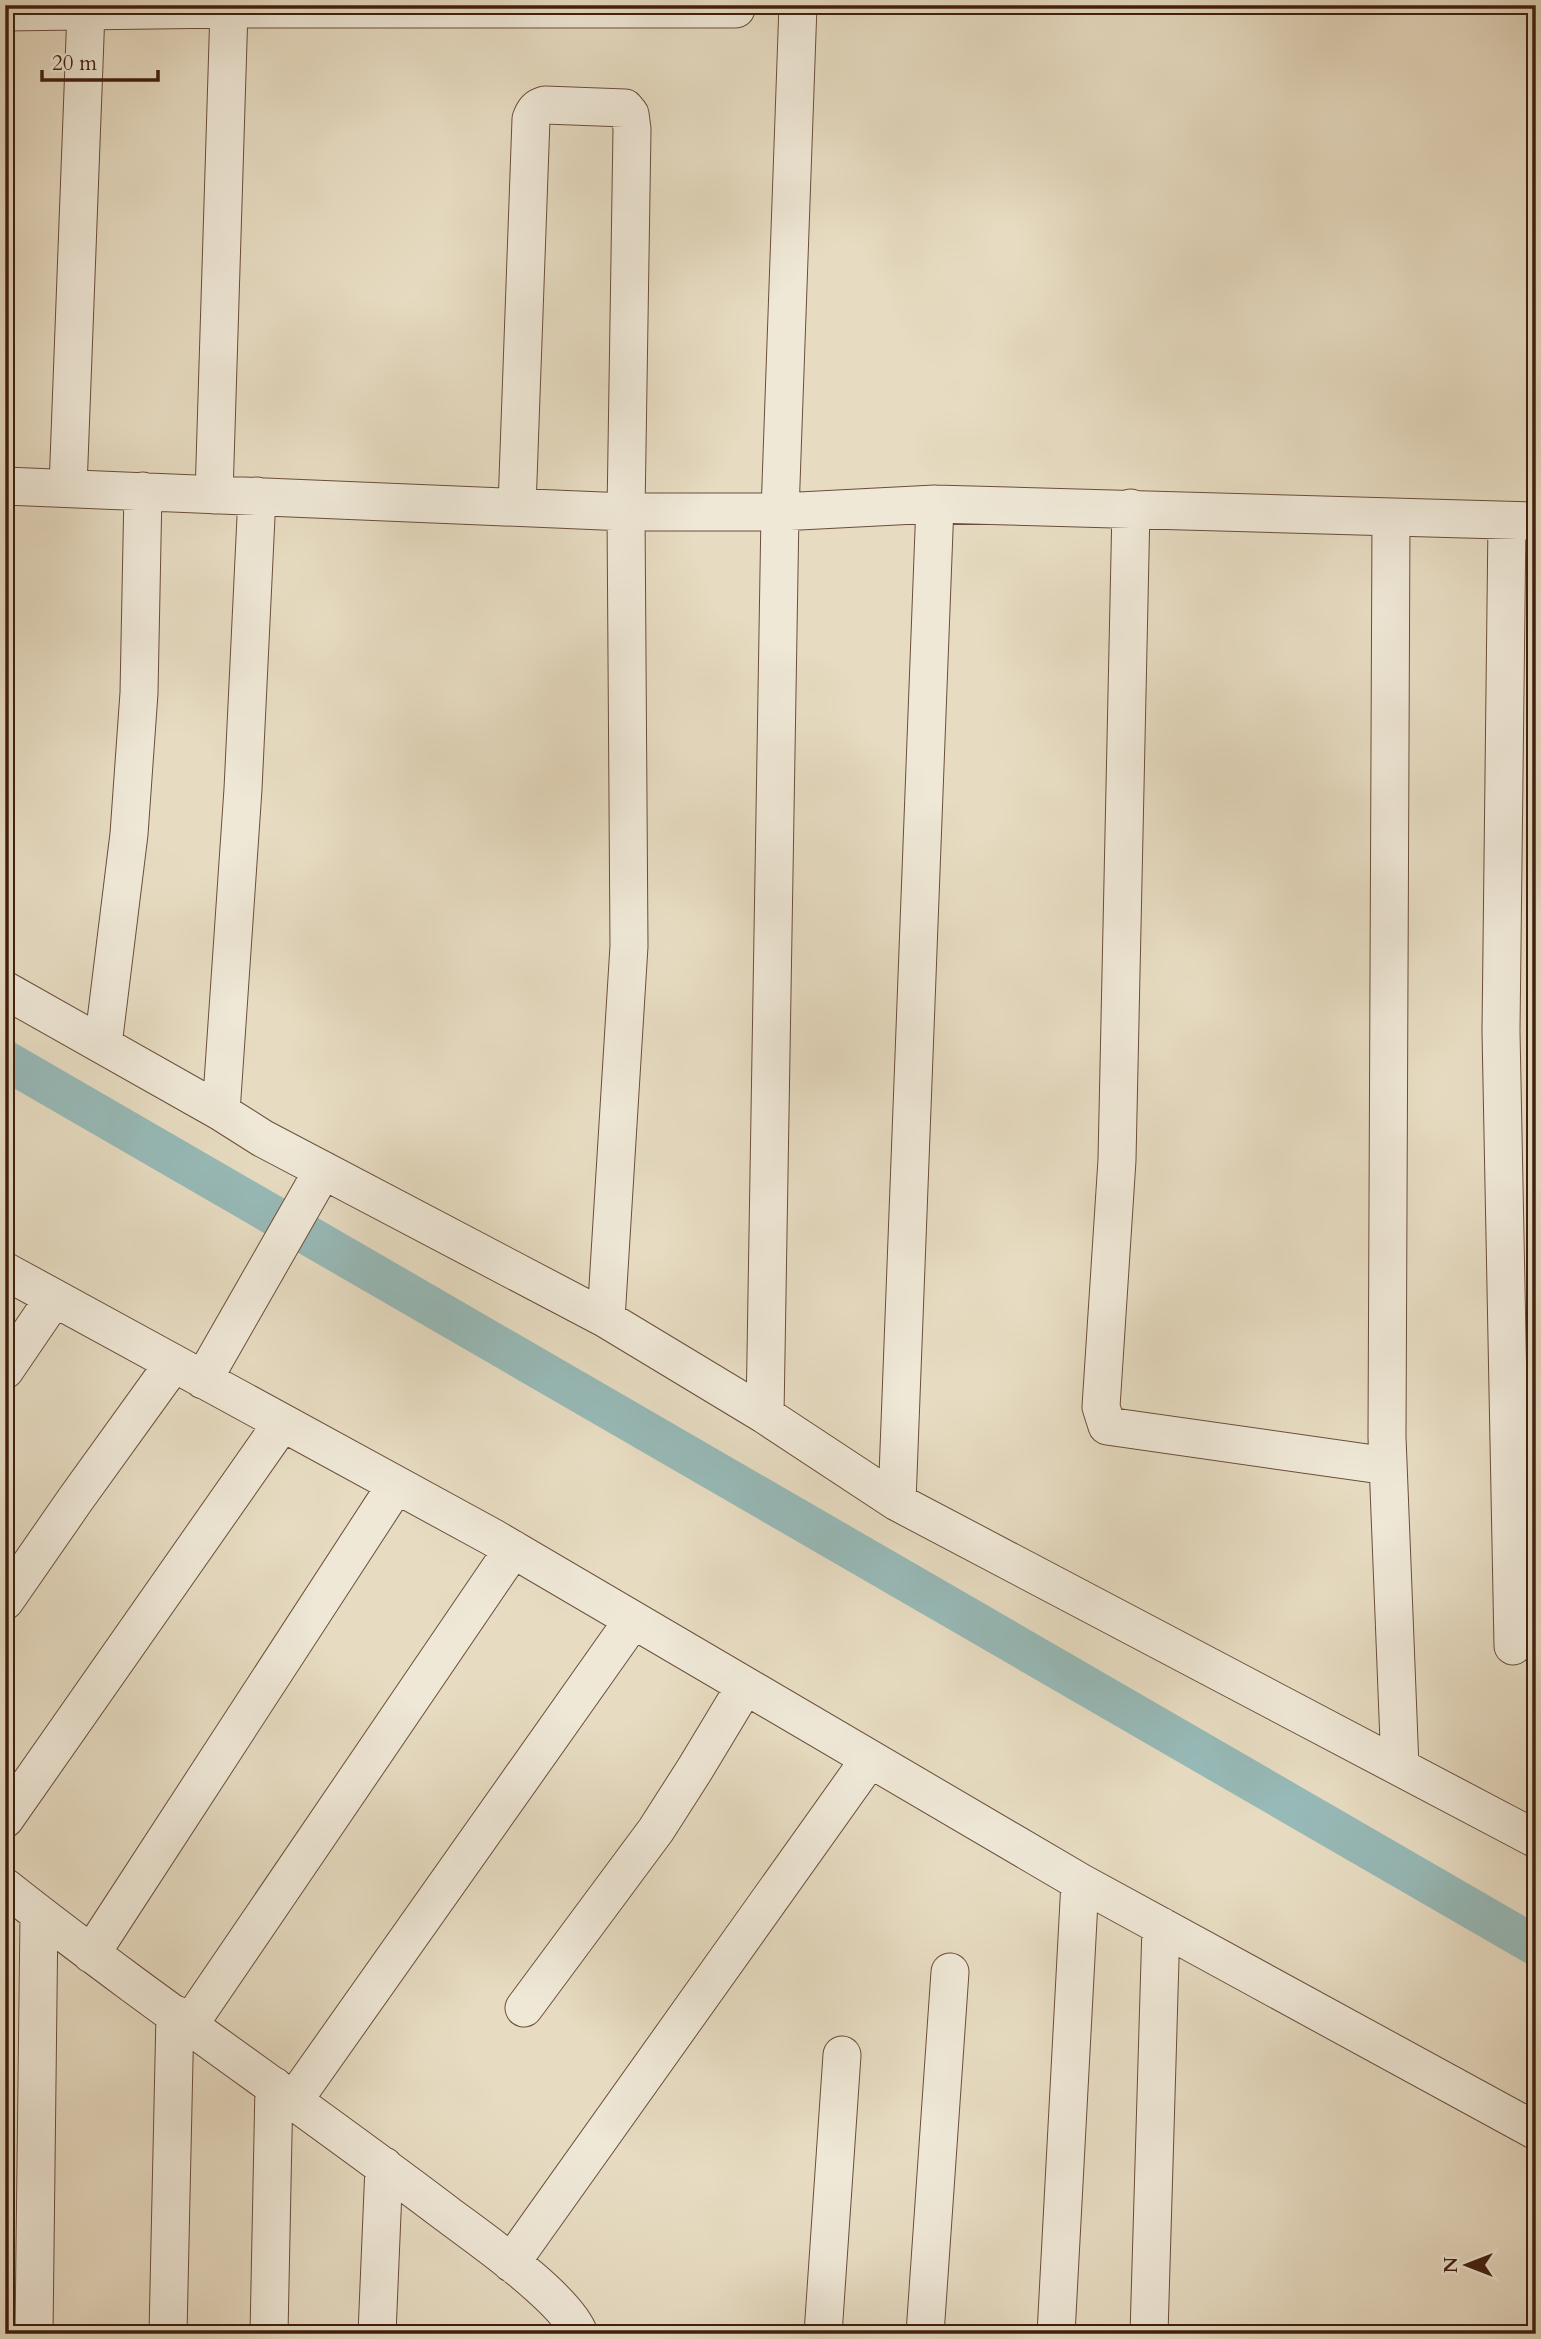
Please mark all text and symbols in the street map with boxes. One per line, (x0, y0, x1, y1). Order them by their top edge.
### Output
scale bar (42, 38, 158, 82)
text: 20 m (52, 49, 97, 78)
north arrow (1432, 2230, 1502, 2300)
text: N (1438, 2256, 1464, 2273)

